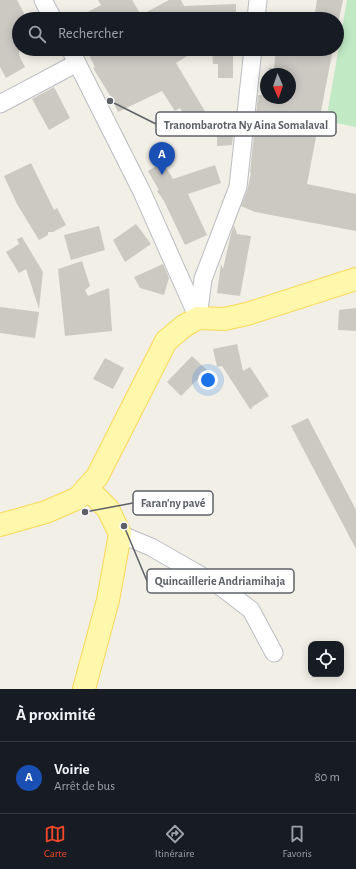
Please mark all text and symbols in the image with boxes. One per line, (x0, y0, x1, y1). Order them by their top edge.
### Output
search box (12, 12, 344, 56)
icon: search (26, 23, 48, 45)
text: Rechercher (58, 26, 123, 41)
north arrow (260, 68, 296, 104)
callout: Tranombarotra Ny Aina Somalaval (156, 112, 336, 136)
text: Tranombarotra Ny Aina Somalaval (164, 119, 328, 132)
pin: A (149, 142, 175, 175)
your location (198, 370, 218, 390)
callout: Faran'ny pavé (133, 491, 213, 515)
text: Faran'ny pavé (141, 497, 206, 510)
callout: Quincaillerie Andriamihaja (147, 569, 294, 593)
text: Quincaillerie Andriamihaja (155, 575, 286, 588)
map controls (308, 641, 344, 677)
button: locate (308, 641, 344, 677)
text: À proximité (16, 706, 96, 723)
text: Voirie (54, 762, 90, 777)
text: A (25, 771, 33, 784)
text: 80 m (314, 771, 340, 784)
text: Arrêt de bus (54, 780, 115, 793)
tab: Carte (44, 823, 67, 860)
tab: Itinéraire (155, 823, 194, 860)
tab: Favoris (282, 823, 312, 860)

